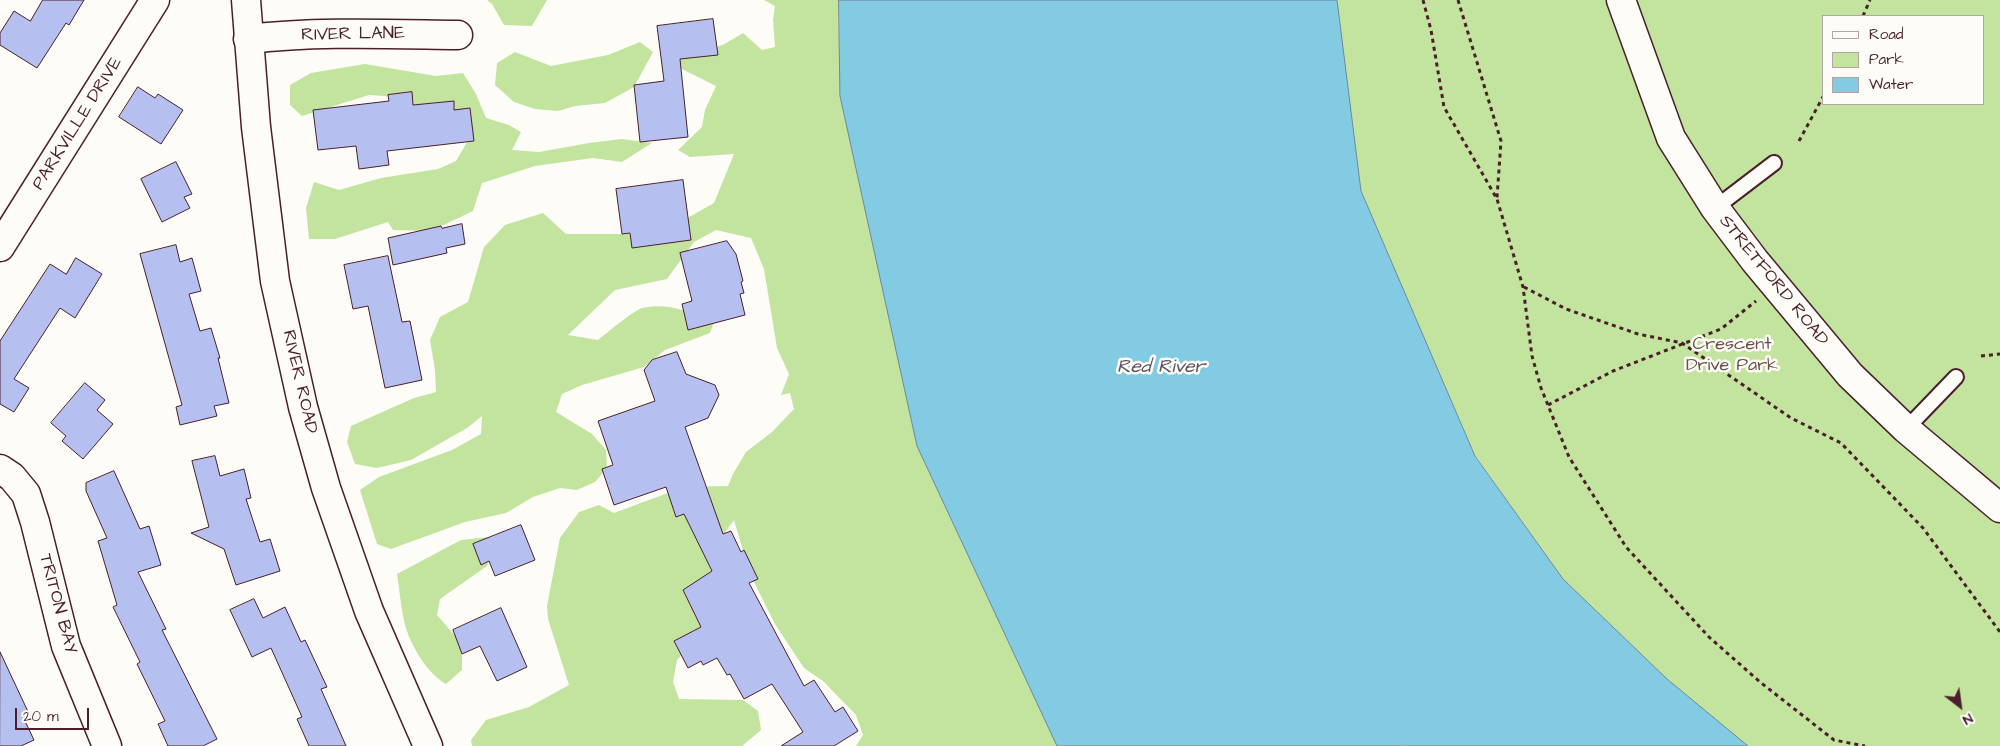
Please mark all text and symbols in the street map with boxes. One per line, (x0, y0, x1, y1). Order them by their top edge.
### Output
legend (1822, 15, 1985, 105)
street label: RIVER LANE (301, 23, 405, 47)
text: Road (1869, 24, 1903, 45)
text: Park (1869, 49, 1904, 70)
street label: PARKVILLE DRIVE (28, 54, 128, 194)
text: Water (1869, 74, 1913, 95)
street label: STRETFORD ROAD (1714, 211, 1832, 351)
street label: RIVER ROAD (277, 328, 321, 436)
park label: Crescent Drive Park (1686, 334, 1778, 376)
water label: Red River (1117, 357, 1205, 379)
street label: TRITON BAY (33, 552, 81, 656)
north arrow (1935, 681, 1985, 731)
scale bar (18, 698, 91, 730)
text: 20 m (23, 706, 59, 727)
text: N (1959, 708, 1976, 730)

